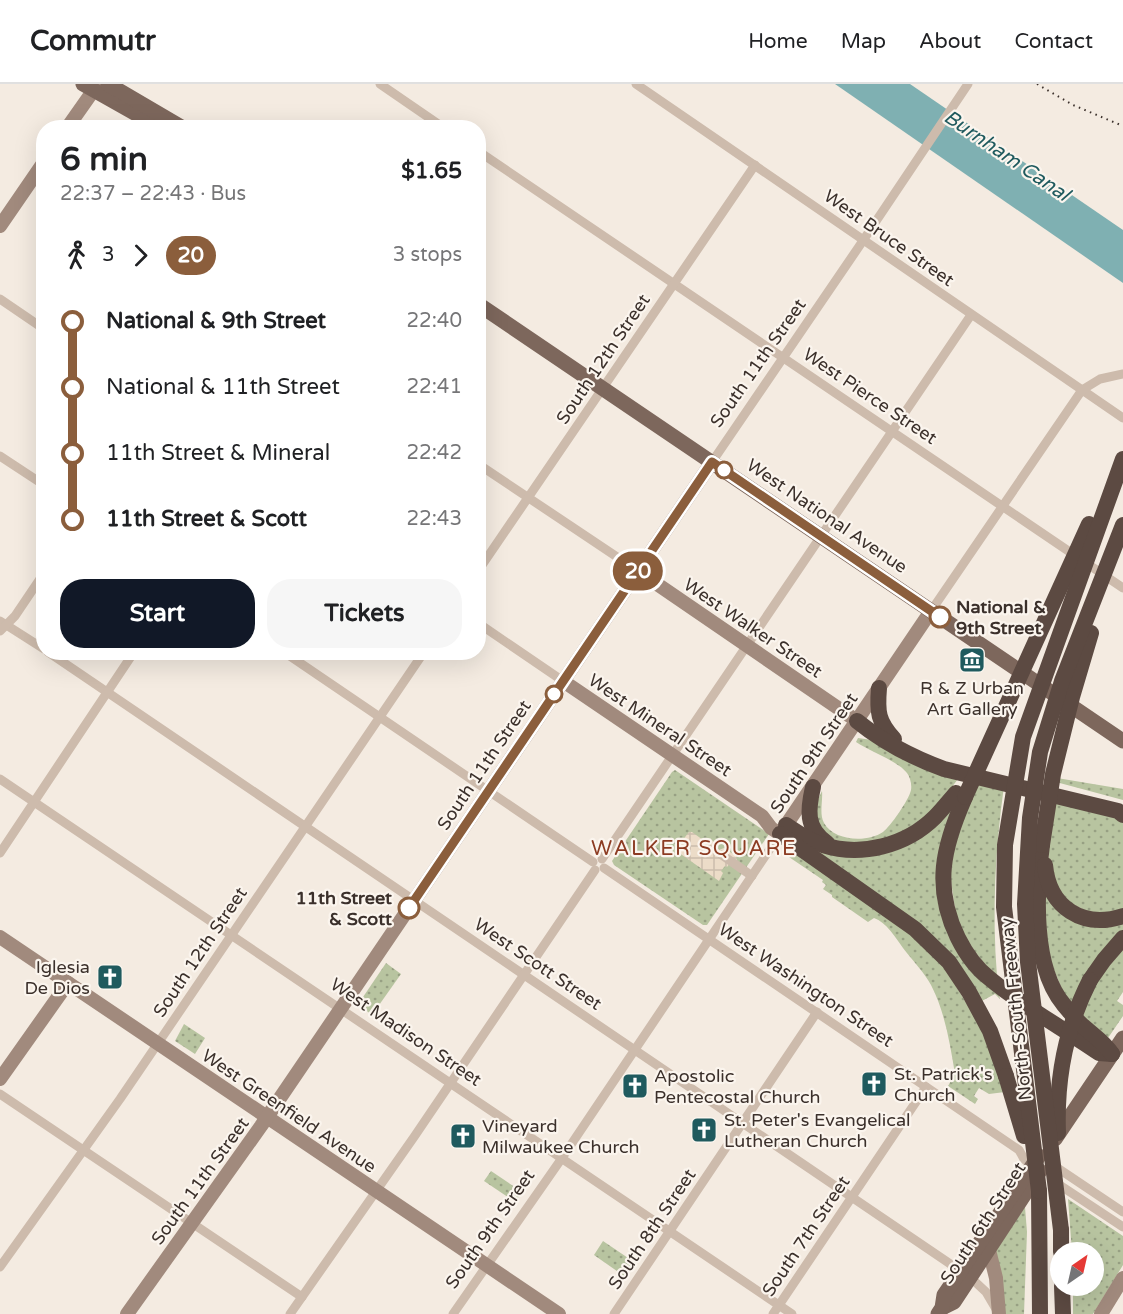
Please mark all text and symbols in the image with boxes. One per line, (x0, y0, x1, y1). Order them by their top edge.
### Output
text: Commutr (30, 24, 156, 58)
text: Home (748, 29, 808, 54)
text: Map (841, 29, 886, 54)
text: About (919, 29, 981, 54)
text: Contact (1014, 29, 1093, 54)
water label: Burnham Canal (939, 105, 1075, 208)
text: 6 min (60, 140, 148, 179)
text: $1.65 (401, 158, 462, 184)
text: 22:37 – 22:43 · Bus (60, 182, 246, 206)
street label: West Bruce Street (820, 185, 958, 291)
icon: walk (60, 239, 93, 272)
icon: forward (124, 239, 157, 272)
text: 3 (102, 243, 115, 267)
text: 20 (178, 243, 204, 268)
text: 3 stops (393, 243, 462, 267)
street label: South 12th Street (551, 290, 655, 428)
street label: South 11th Street (705, 294, 811, 432)
text: National & 9th Street (106, 308, 326, 334)
text: 22:40 (407, 309, 462, 333)
street label: West Pierce Street (799, 343, 941, 449)
text: National & 11th Street (106, 374, 340, 400)
text: 22:41 (407, 375, 462, 399)
text: 11th Street & Mineral (106, 440, 330, 466)
text: 22:42 (407, 441, 462, 465)
street label: West National Avenue (742, 454, 912, 578)
unlabelled marker (715, 461, 733, 479)
text: 11th Street & Scott (106, 506, 307, 532)
text: 22:43 (407, 507, 462, 531)
line badge: 20 (611, 552, 665, 590)
text: 20 (625, 559, 651, 584)
street label: West Walker Street (679, 573, 827, 683)
button: Start (60, 579, 255, 648)
button: Tickets (267, 579, 462, 648)
place label: National & 9th Street (956, 596, 1046, 639)
marker: National & 9th Street (929, 606, 951, 628)
museum icon: R & Z Urban Art Gallery (957, 645, 987, 675)
street label: West Mineral Street (584, 669, 736, 781)
place label: R & Z Urban Art Gallery (920, 677, 1024, 720)
unlabelled marker (545, 685, 563, 703)
street label: South 9th Street (766, 688, 863, 818)
street label: South 11th Street (432, 696, 536, 834)
district label: WALKER SQUARE (591, 836, 797, 861)
street label: South 12th Street (148, 883, 252, 1021)
place label: 11th Street & Scott (295, 887, 392, 930)
marker: 11th Street & Scott (398, 897, 420, 919)
street label: West Scott Street (470, 913, 606, 1015)
street label: North-South Freeway (995, 916, 1037, 1101)
street label: West Washington Street (714, 918, 898, 1052)
place label: Iglesia De Dios (25, 956, 90, 999)
church icon: Iglesia De Dios (95, 962, 125, 992)
street label: West Madison Street (326, 973, 486, 1091)
street label: West Greenfield Avenue (198, 1044, 380, 1178)
place label: St. Patrick's Church (894, 1063, 993, 1106)
place label: Apostolic Pentecostal Church (654, 1065, 820, 1108)
church icon: St. Patrick's Church (859, 1069, 889, 1099)
church icon: Apostolic Pentecostal Church (620, 1071, 650, 1101)
place label: St. Peter's Evangelical Lutheran Church (724, 1109, 911, 1152)
street label: South 11th Street (146, 1113, 254, 1249)
place label: Vineyard Milwaukee Church (482, 1115, 640, 1158)
church icon: St. Peter's Evangelical Lutheran Church (689, 1115, 719, 1145)
church icon: Vineyard Milwaukee Church (448, 1121, 478, 1151)
street label: South 6th Street (935, 1158, 1031, 1288)
street label: South 8th Street (604, 1164, 701, 1294)
street label: South 9th Street (441, 1165, 539, 1293)
street label: South 7th Street (758, 1171, 855, 1301)
north arrow (1050, 1242, 1104, 1296)
map controls (1050, 1242, 1104, 1296)

